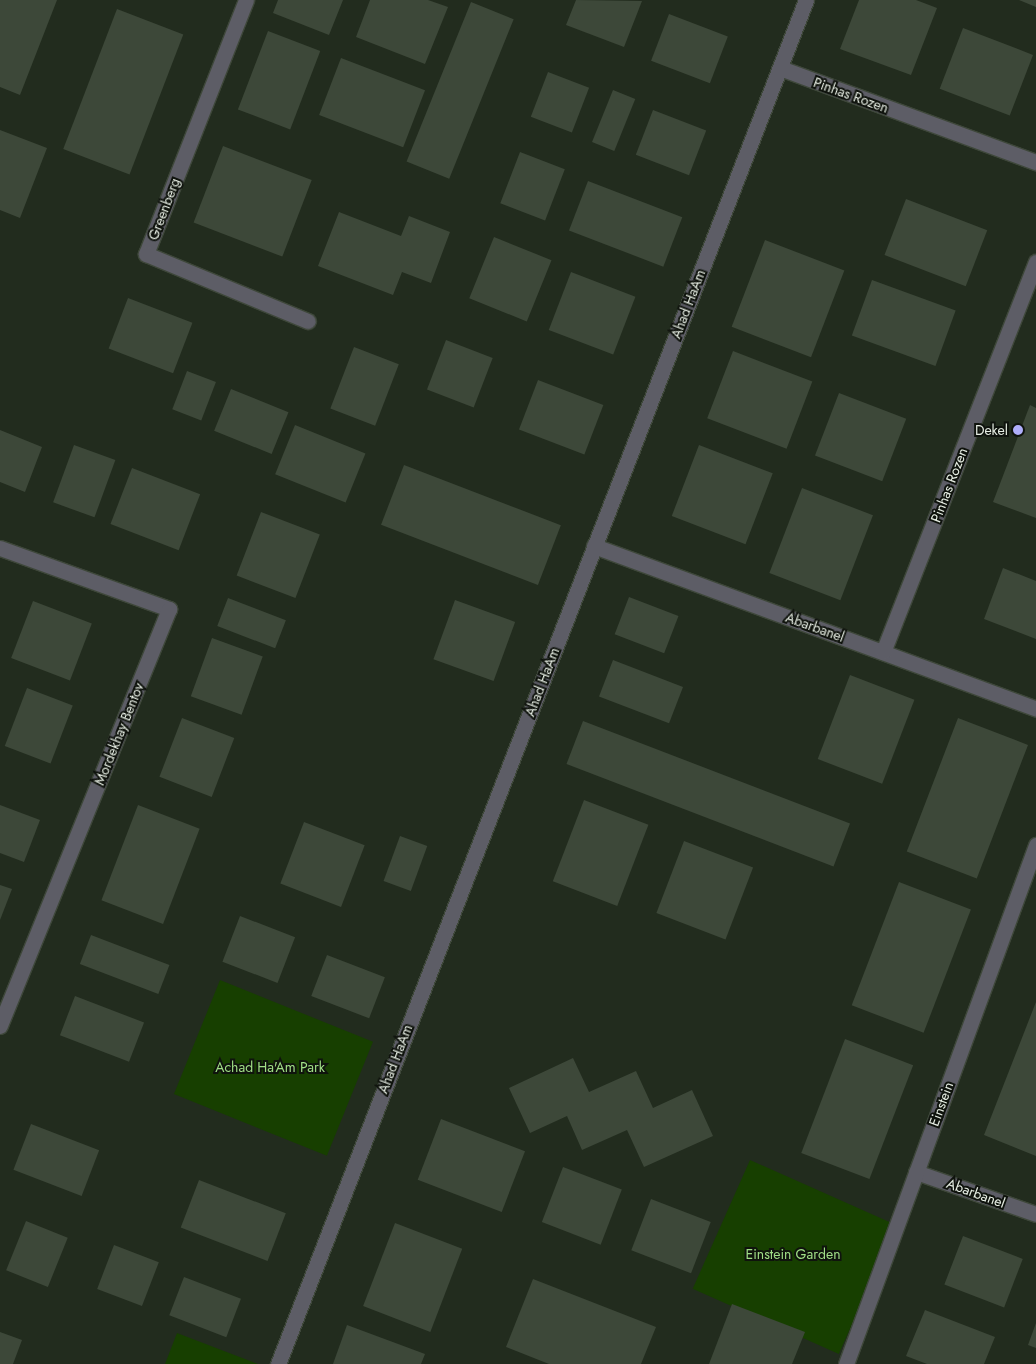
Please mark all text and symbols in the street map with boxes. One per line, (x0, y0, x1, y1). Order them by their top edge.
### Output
street label: Pinhas Rozen (811, 74, 891, 116)
street label: Greenberg (145, 176, 183, 242)
street label: Ahad HaAm (667, 267, 709, 341)
place label: Dekel (975, 422, 1008, 438)
marker: Dekel (1012, 424, 1024, 436)
street label: Pinhas Rozen (927, 445, 971, 525)
street label: Abarbanel (783, 609, 847, 645)
street label: Ahad HaAm (521, 645, 563, 719)
street label: Mordekhay Bentov (91, 680, 147, 788)
street label: Ahad HaAm (374, 1022, 416, 1096)
park label: Achad Ha'Am Park (215, 1059, 325, 1075)
street label: Einstein (925, 1080, 957, 1128)
street label: Abarbanel (944, 1175, 1008, 1211)
park label: Einstein Garden (745, 1246, 841, 1262)

